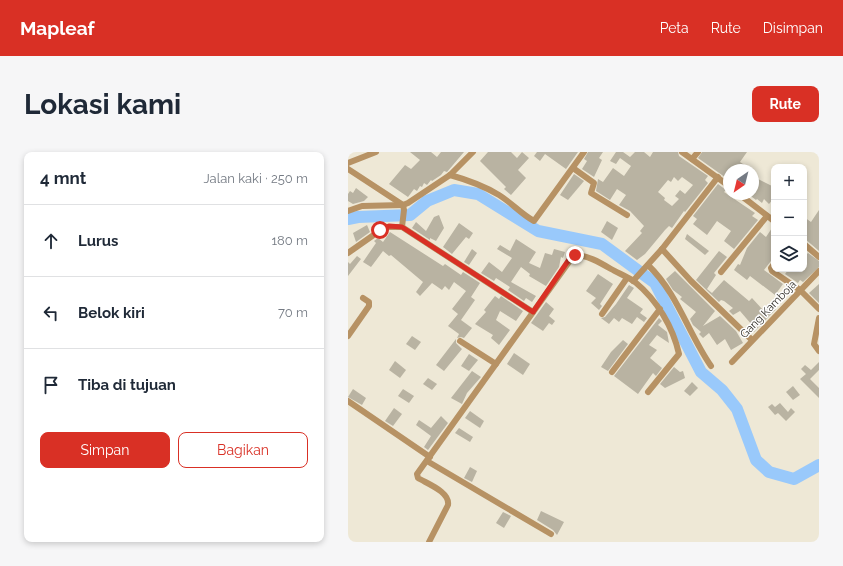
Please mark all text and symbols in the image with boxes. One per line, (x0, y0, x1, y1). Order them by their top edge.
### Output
text: Mapleaf (20, 17, 95, 39)
text: Peta (660, 20, 689, 36)
text: Rute (711, 20, 741, 36)
text: Disimpan (763, 20, 823, 36)
button: Rute (752, 86, 819, 122)
text: Lokasi kami (24, 88, 181, 121)
north arrow (723, 164, 759, 200)
map controls (771, 164, 807, 272)
button: + (771, 164, 807, 200)
text: 4 mnt (40, 168, 86, 188)
text: Jalan kaki · 250 m (203, 171, 308, 186)
button: − (771, 200, 807, 236)
route start (371, 221, 389, 239)
icon: ahead (40, 230, 62, 252)
text: Lurus (78, 232, 119, 250)
text: 180 m (272, 233, 308, 248)
button: layers (771, 236, 807, 272)
route end (566, 246, 584, 264)
street label: Gang Kamboja (738, 278, 799, 341)
icon: left (40, 302, 62, 324)
text: Belok kiri (78, 304, 145, 322)
text: 70 m (278, 305, 308, 320)
icon: arrive (40, 374, 62, 396)
text: Tiba di tujuan (78, 376, 176, 394)
button: Simpan (40, 432, 170, 468)
button: Bagikan (178, 432, 308, 468)

